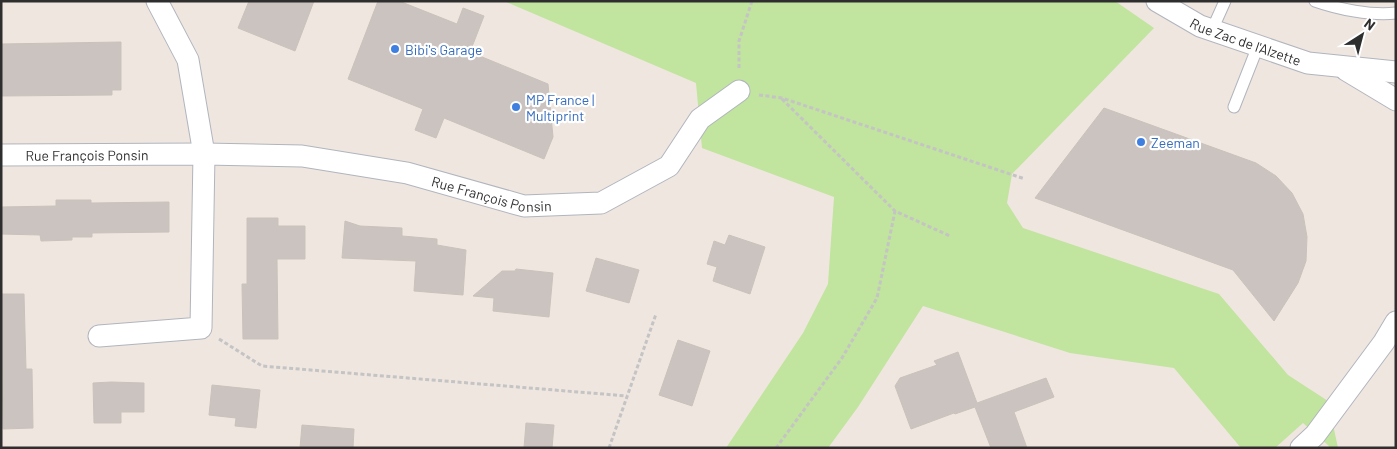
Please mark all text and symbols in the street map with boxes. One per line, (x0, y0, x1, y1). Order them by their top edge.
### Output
north arrow (1337, 10, 1387, 60)
street label: Rue Zac de l'Alzette (1187, 14, 1303, 69)
text: N (1361, 14, 1379, 34)
place label: Bibi's Garage (405, 41, 482, 58)
marker: Bibi's Garage (389, 43, 401, 55)
place label: MP France | Multiprint (526, 91, 594, 124)
marker: MP France | Multiprint (510, 101, 522, 113)
place label: Zeeman (1151, 134, 1200, 151)
marker: Zeeman (1135, 136, 1147, 148)
street label: Rue François Ponsin (25, 146, 149, 163)
street label: Rue François Ponsin (430, 172, 552, 215)

